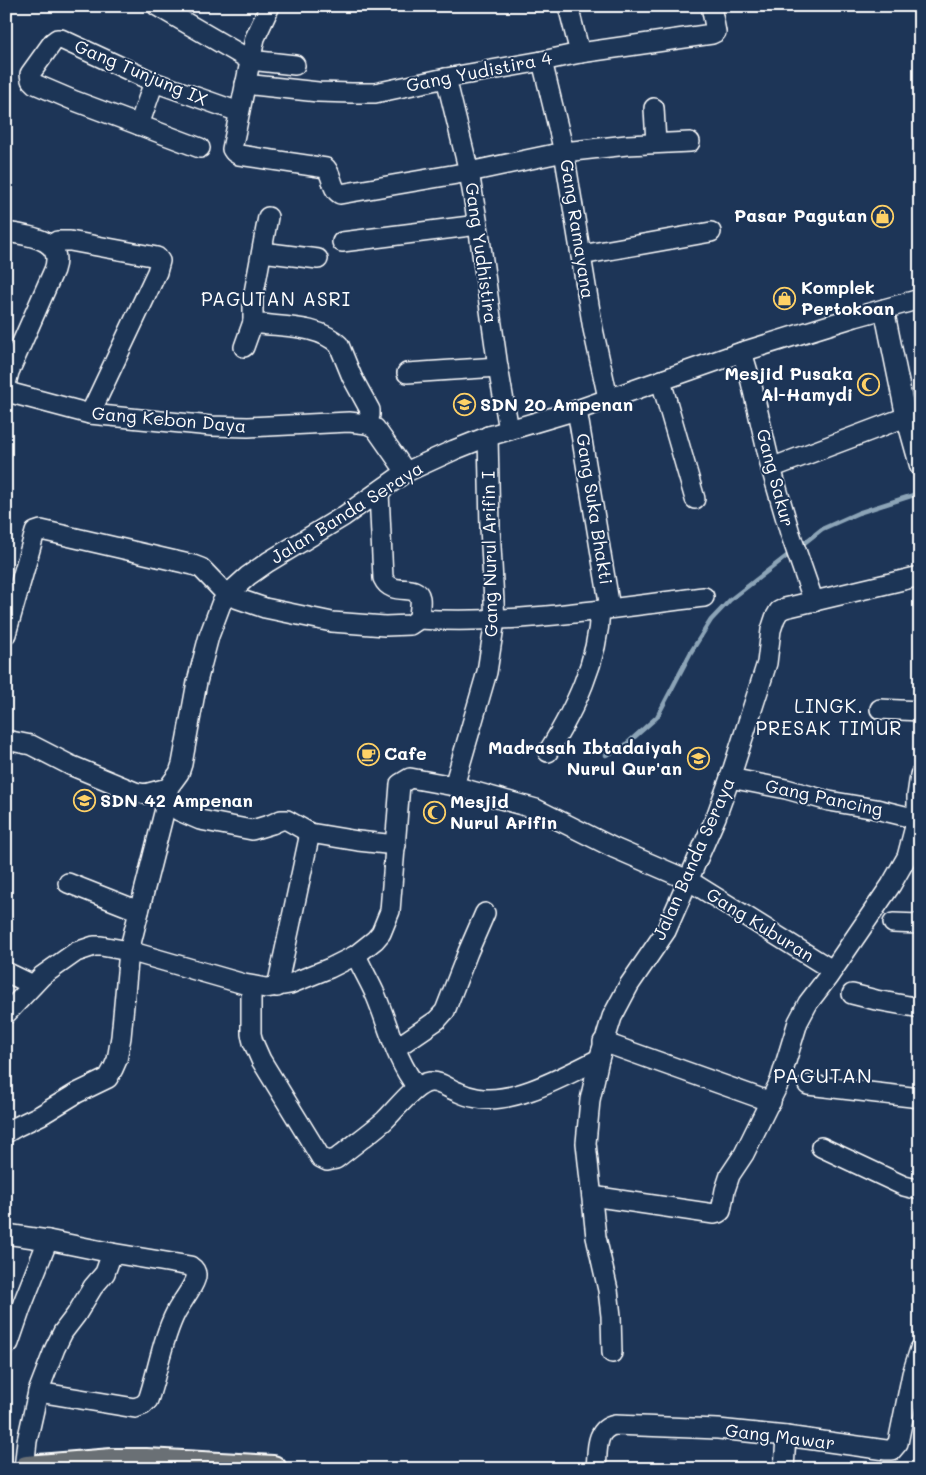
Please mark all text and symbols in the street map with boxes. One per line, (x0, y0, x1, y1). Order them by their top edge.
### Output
street label: Gang Tunjung IX (71, 33, 212, 111)
street label: Gang Yudistira 4 (404, 45, 554, 97)
street label: Gang Ramayana (555, 157, 601, 300)
street label: Gang Yudhistira (460, 181, 504, 325)
place label: Pasar Pagutan (734, 203, 867, 227)
shop icon: Pasar Pagutan (871, 204, 895, 228)
place label: Komplek Pertokoan (801, 275, 894, 320)
district label: PAGUTAN ASRI (201, 286, 351, 311)
shop icon: Komplek Pertokoan (773, 286, 797, 310)
place label: Mesjid Pusaka Al-Hamydi (724, 361, 853, 406)
mosque icon: Mesjid Pusaka Al-Hamydi (857, 372, 881, 396)
place label: SDN 20 Ampenan (480, 392, 633, 416)
school or university icon: SDN 20 Ampenan (452, 393, 476, 417)
street label: Gang Kebon Daya (91, 400, 247, 438)
street label: Gang Sakur (751, 426, 801, 529)
street label: Gang Suka Bhakti (571, 432, 619, 586)
street label: Jalan Banda Seraya (266, 455, 427, 569)
street label: Gang Nurul Arifin I (476, 471, 502, 637)
district label: LINGK. PRESAK TIMUR (755, 693, 903, 740)
place label: Madrasah Ibtadaiyah Nurul Qur'an (488, 735, 682, 780)
place label: Cafe (384, 741, 427, 765)
cafe icon: Cafe (356, 742, 380, 766)
school or university icon: Madrasah Ibtadaiyah Nurul Qur'an (686, 746, 710, 770)
street label: Gang Pancing (763, 773, 885, 821)
street label: Jalan Banda Seraya (646, 774, 740, 944)
place label: SDN 42 Ampenan (100, 788, 253, 812)
school or university icon: SDN 42 Ampenan (72, 789, 96, 813)
place label: Mesjid Nurul Arifin (450, 789, 557, 834)
mosque icon: Mesjid Nurul Arifin (422, 800, 446, 824)
street label: Gang Kuburan (702, 881, 819, 967)
district label: PAGUTAN (773, 1062, 873, 1088)
street label: Gang Mawar (724, 1417, 836, 1455)

